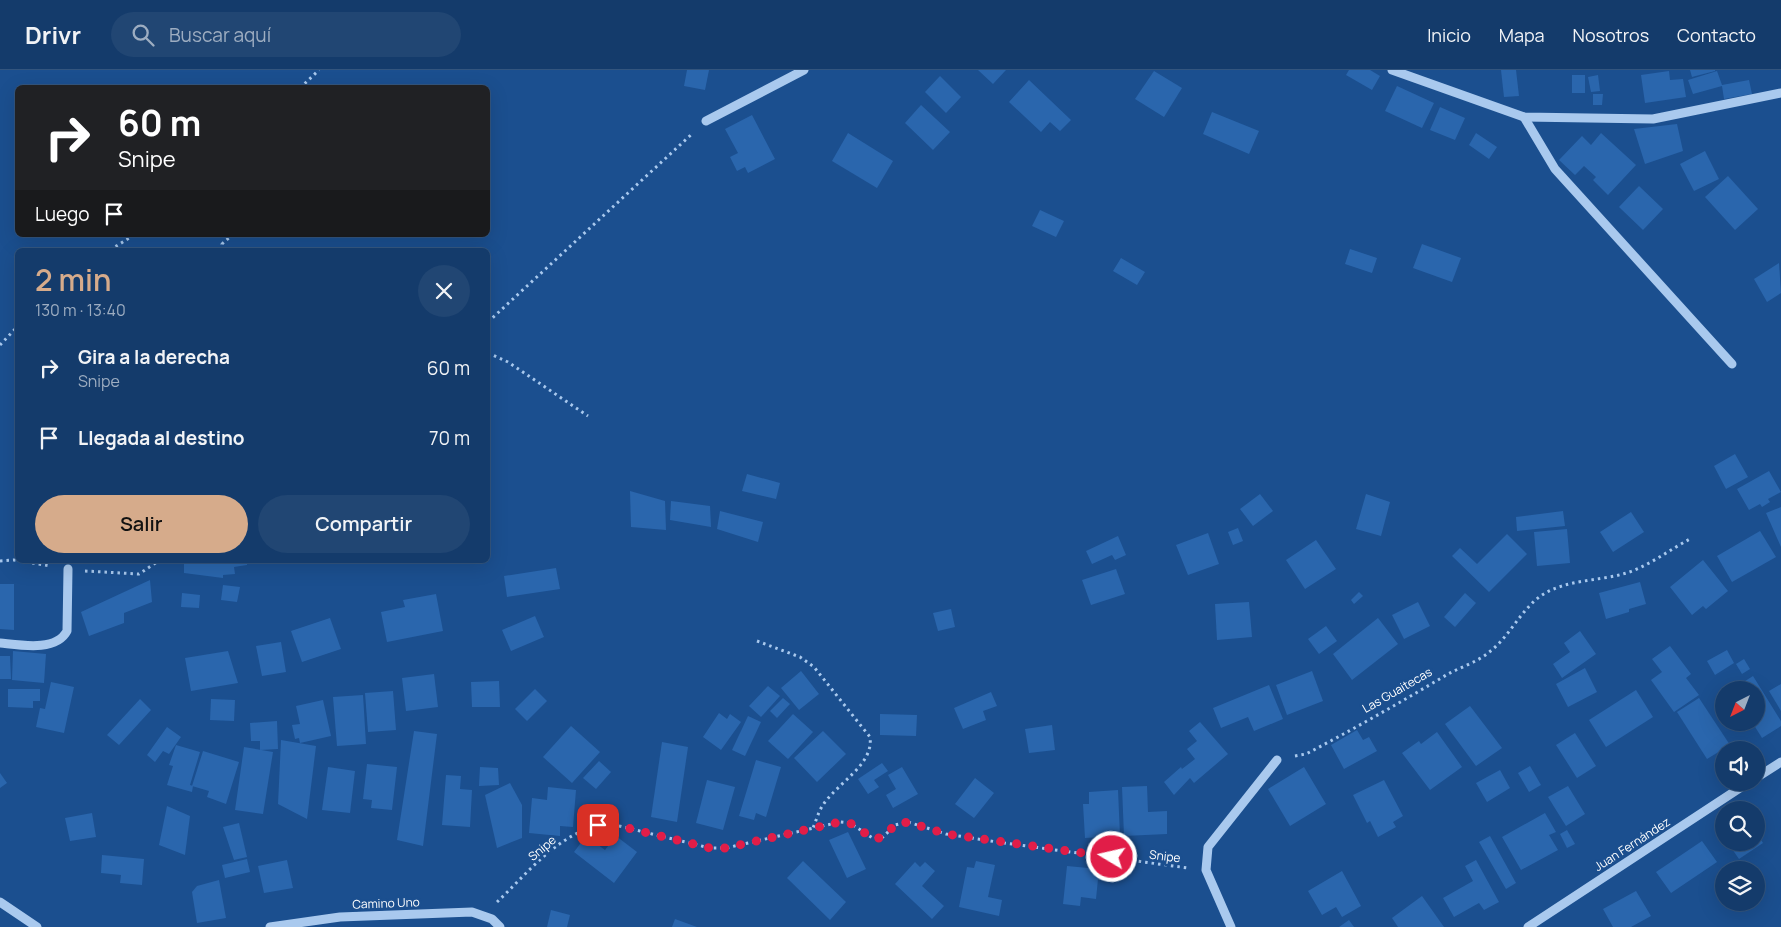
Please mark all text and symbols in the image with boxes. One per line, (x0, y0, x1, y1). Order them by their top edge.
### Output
search box (111, 12, 461, 57)
text: Drivr (25, 18, 81, 51)
icon: search (129, 21, 157, 49)
text: Buscar aquí (169, 22, 271, 48)
text: Inicio (1427, 23, 1471, 47)
text: Mapa (1499, 23, 1545, 47)
text: Nosotros (1573, 23, 1649, 47)
text: Contacto (1677, 23, 1756, 47)
text: 60 m (118, 99, 201, 147)
icon: right (35, 105, 100, 170)
text: Snipe (118, 144, 176, 174)
icon: arrive (100, 200, 128, 228)
text: Luego (35, 201, 90, 227)
text: 2 min (35, 259, 111, 300)
button: close (418, 265, 470, 317)
text: 130 m · 13:40 (35, 299, 126, 321)
text: Gira a la derecha (78, 344, 230, 370)
icon: right (35, 354, 63, 382)
text: 60 m (427, 355, 470, 381)
text: Snipe (78, 370, 120, 392)
icon: arrive (35, 424, 63, 452)
text: Llegada al destino (78, 425, 245, 451)
text: 70 m (429, 425, 470, 451)
button: Salir (35, 495, 248, 553)
button: Compartir (258, 495, 470, 553)
street label: Las Guaitecas (1359, 663, 1435, 717)
north arrow (1715, 681, 1765, 731)
map controls (1715, 681, 1765, 911)
button: sound (1715, 741, 1765, 791)
button: search (1715, 801, 1765, 851)
pin (577, 804, 619, 846)
icon: arrive (584, 811, 612, 839)
street label: Juan Fernández (1591, 813, 1673, 875)
position arrow (1085, 830, 1137, 882)
street label: Snipe (524, 831, 560, 865)
street label: Snipe (1148, 846, 1182, 866)
button: layers (1715, 861, 1765, 911)
street label: Camino Uno (352, 893, 420, 913)

